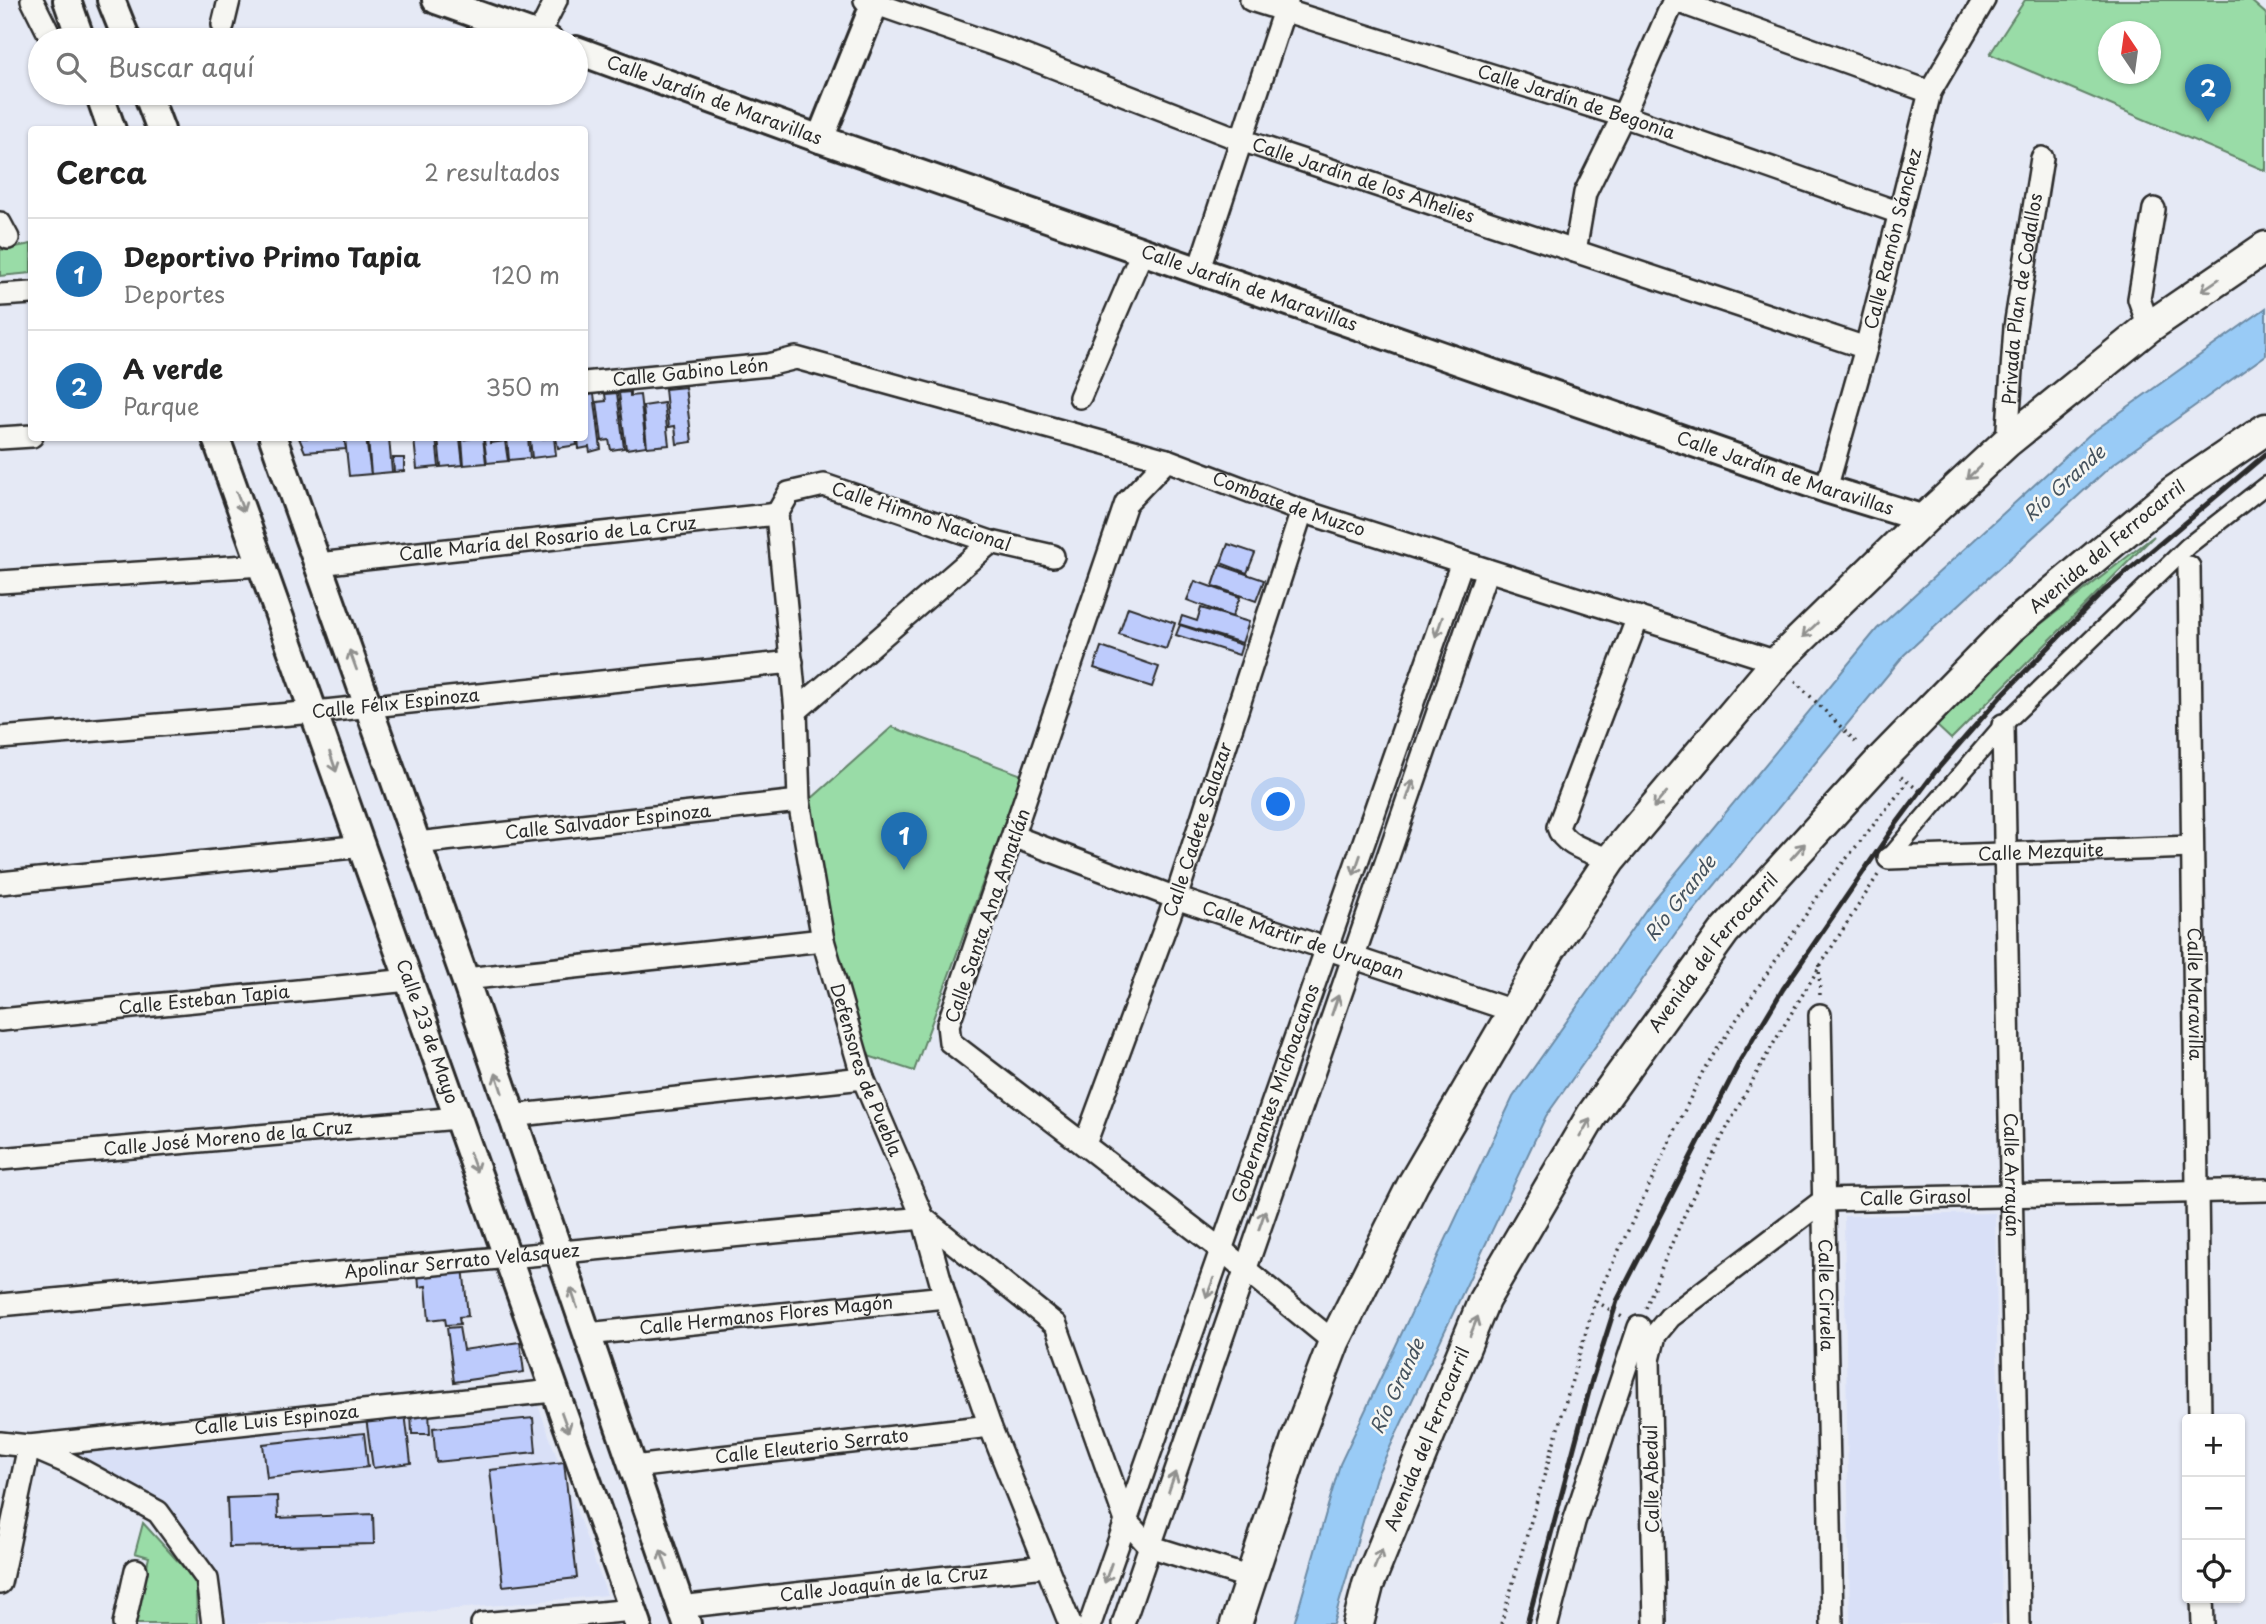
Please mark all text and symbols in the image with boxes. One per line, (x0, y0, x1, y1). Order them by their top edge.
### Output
north arrow (2098, 21, 2161, 84)
search box (28, 28, 588, 105)
text: Buscar aquí (108, 47, 254, 86)
street label: Calle Jardín de Maravillas (603, 47, 826, 151)
icon: search (52, 48, 90, 86)
street label: Calle Jardín de Begonia (1475, 57, 1679, 145)
pin: 2 (2185, 64, 2231, 122)
street label: Calle Jardín de los Alhelies (1249, 130, 1478, 229)
street label: Calle Ramón Sánchez (1856, 145, 1928, 332)
text: Cerca (56, 149, 147, 194)
text: 2 resultados (424, 154, 560, 189)
street label: Privada Plan de Codallos (1995, 191, 2048, 405)
text: Deportivo Primo Tapia (123, 237, 421, 276)
street label: Calle Jardín de Maravillas (1138, 237, 1361, 337)
text: 1 (74, 257, 85, 292)
text: 120 m (492, 257, 560, 292)
text: Deportes (123, 276, 225, 311)
one-way arrow (2201, 278, 2220, 293)
text: A verde (123, 349, 223, 388)
street label: Calle Gabino León (611, 350, 770, 392)
text: 2 (71, 369, 87, 404)
text: 350 m (485, 369, 560, 404)
text: Parque (123, 388, 200, 423)
street label: Calle Jardín de Maravillas (1673, 423, 1897, 521)
water label: Río Grande (2016, 437, 2111, 527)
street label: Combate de Muzco (1209, 463, 1369, 542)
one-way arrow (1966, 464, 1983, 481)
street label: Avenida del Ferrocarril (2022, 472, 2190, 619)
street label: Calle Himno Nacional (828, 474, 1015, 557)
one-way arrow (234, 490, 247, 512)
street label: Calle María del Rosario de La Cruz (397, 508, 698, 567)
one-way arrow (1432, 616, 1445, 638)
one-way arrow (1802, 621, 1819, 638)
one-way arrow (345, 650, 358, 672)
street label: Calle Félix Espinoza (310, 680, 481, 724)
street label: Calle Cadete Salazar (1155, 738, 1238, 920)
one-way arrow (327, 751, 340, 773)
one-way arrow (1405, 779, 1417, 801)
your location (1261, 787, 1295, 821)
one-way arrow (1652, 791, 1668, 809)
street label: Calle Salvador Espinoza (503, 796, 713, 845)
street label: Calle Santa Ana Amatlán (937, 805, 1036, 1026)
pin: 1 (881, 812, 927, 870)
street label: Calle Mezquite (1978, 835, 2104, 867)
one-way arrow (1790, 842, 1806, 860)
water label: Río Grande (1637, 848, 1722, 946)
one-way arrow (1350, 854, 1362, 876)
street label: Avenida del Ferrocarril (1641, 866, 1784, 1037)
street label: Calle Mártir de Uruapan (1199, 893, 1408, 986)
street label: Calle Maravilla (2182, 927, 2210, 1061)
street label: Calle 23 de Mayo (390, 955, 467, 1107)
street label: Calle Esteban Tapia (117, 977, 291, 1020)
street label: Defensores de Puebla (824, 980, 910, 1161)
street label: Gobernantes Michoacanos (1224, 980, 1325, 1206)
one-way arrow (1330, 994, 1342, 1016)
one-way arrow (492, 1073, 504, 1095)
street label: Calle José Moreno de la Cruz (102, 1112, 354, 1162)
street label: Calle Arrayán (1998, 1113, 2027, 1237)
one-way arrow (1578, 1118, 1592, 1138)
one-way arrow (468, 1150, 480, 1172)
street label: Calle Girasol (1859, 1182, 1971, 1211)
one-way arrow (1257, 1210, 1269, 1232)
street label: Apolinar Serrato Velásquez (343, 1235, 581, 1284)
street label: Calle Ciruela (1812, 1239, 1842, 1352)
one-way arrow (1202, 1277, 1215, 1299)
street label: Calle Hermanos Flores Magón (638, 1287, 894, 1341)
one-way arrow (567, 1288, 579, 1310)
one-way arrow (1468, 1316, 1481, 1337)
water label: Río Grande (1362, 1333, 1431, 1438)
street label: Avenida del Ferrocarril (1377, 1342, 1476, 1534)
street label: Calle Luis Espinoza (193, 1396, 361, 1441)
one-way arrow (559, 1411, 572, 1433)
map controls (2182, 1414, 2245, 1603)
button: + (2182, 1414, 2245, 1477)
street label: Calle Eleuterio Serrato (713, 1420, 910, 1469)
street label: Calle Abedul (1636, 1425, 1665, 1533)
one-way arrow (1167, 1471, 1179, 1493)
button: − (2182, 1477, 2245, 1540)
button: locate (2182, 1540, 2245, 1603)
one-way arrow (657, 1549, 669, 1571)
one-way arrow (1372, 1549, 1385, 1570)
street label: Calle Joaquín de la Cruz (778, 1557, 989, 1608)
one-way arrow (1101, 1561, 1113, 1583)

